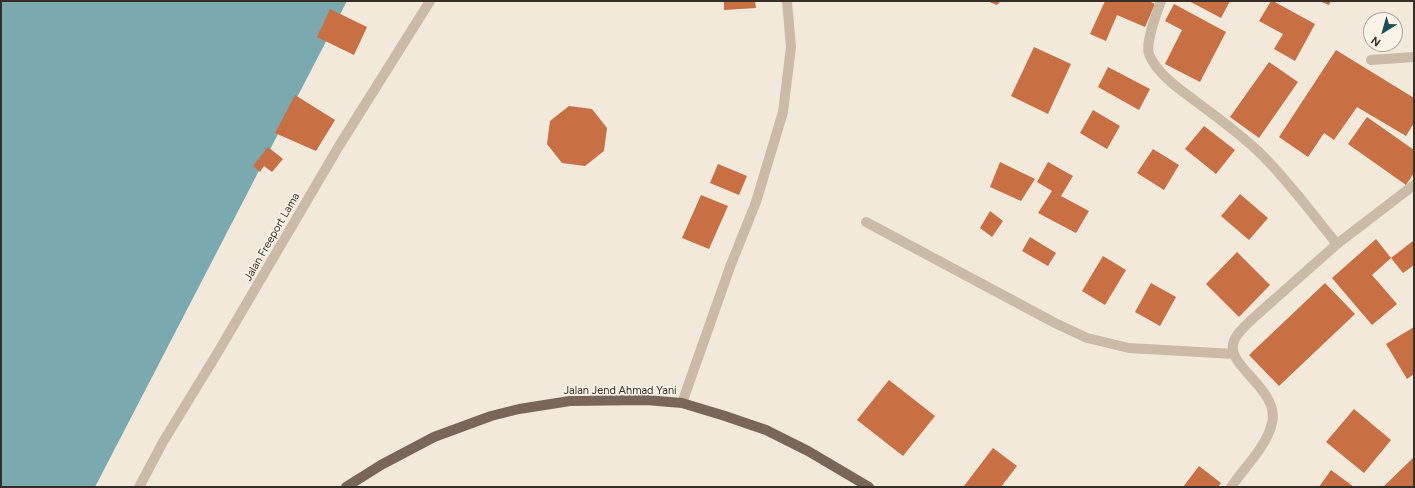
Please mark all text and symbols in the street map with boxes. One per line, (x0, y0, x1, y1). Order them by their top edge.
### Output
north arrow (1363, 12, 1403, 52)
text: N (1369, 33, 1383, 49)
street label: Jalan Freeport Lama (241, 191, 303, 283)
street label: Jalan Jend Ahmad Yani (563, 384, 677, 398)

